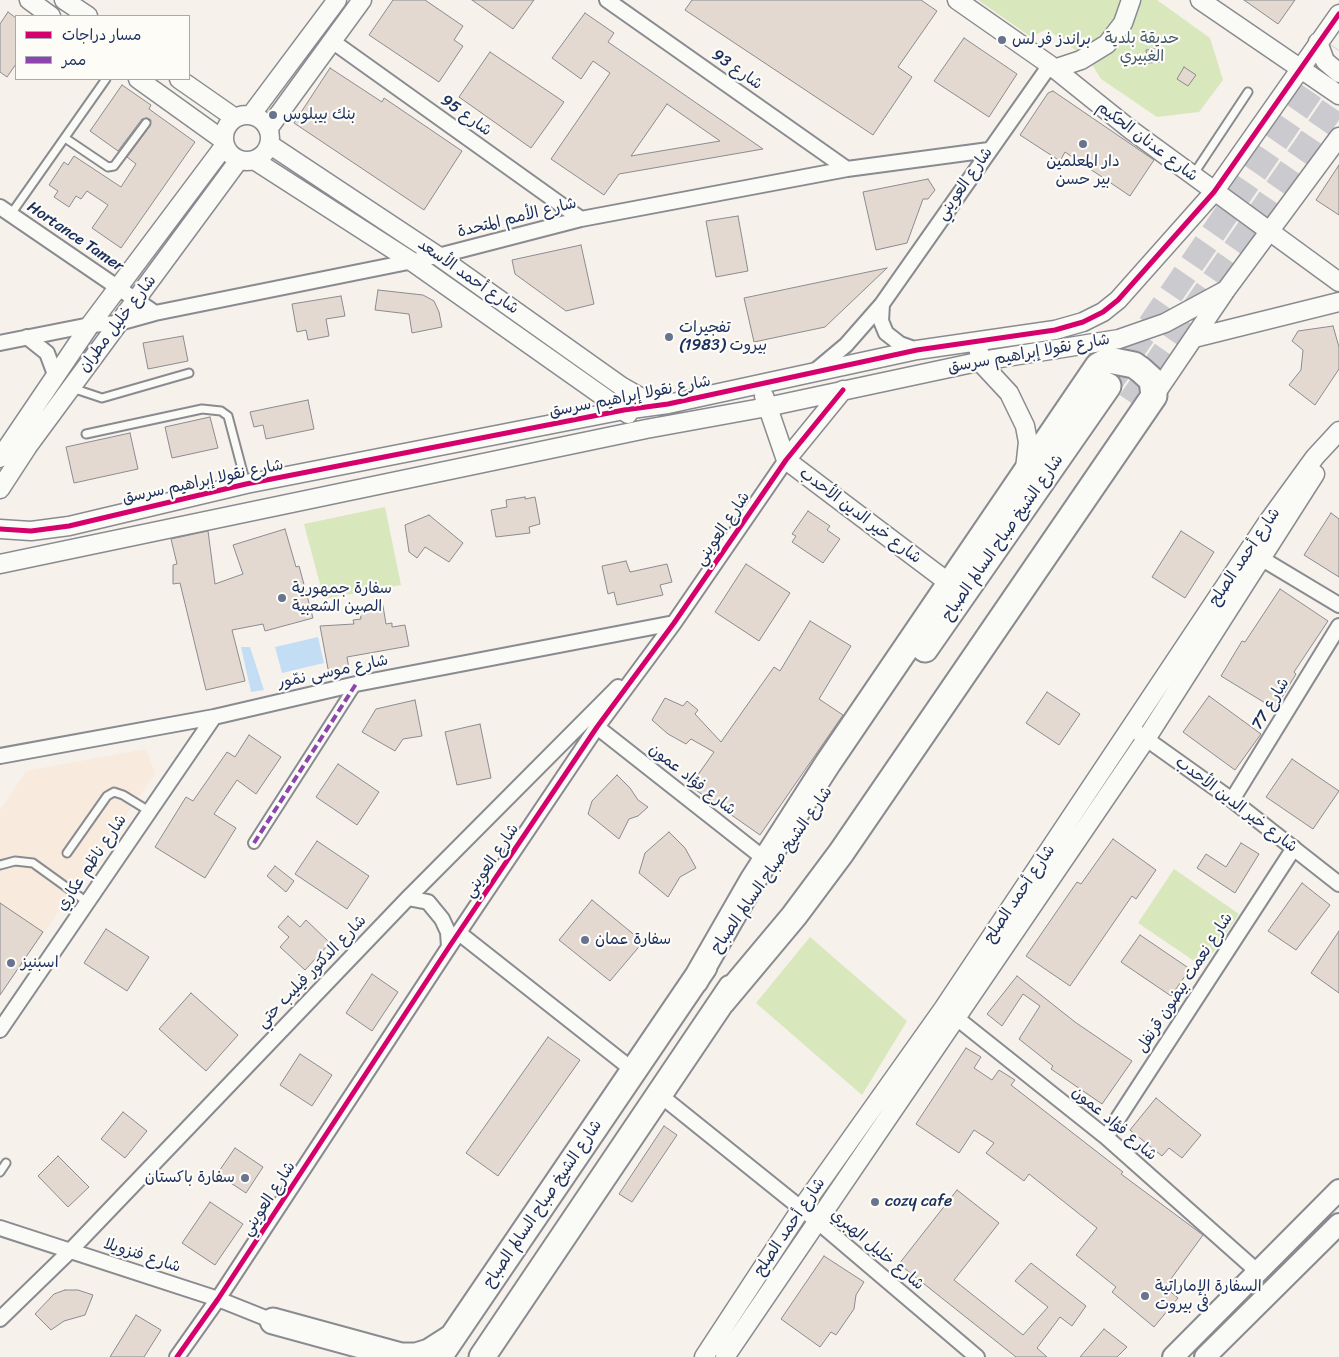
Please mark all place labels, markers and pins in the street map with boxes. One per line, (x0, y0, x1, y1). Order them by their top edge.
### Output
place label: براندز فر لس (1012, 30, 1091, 50)
marker: براندز فر لس (996, 34, 1008, 46)
place label: بنك بيبلوس (283, 105, 356, 125)
marker: بنك بيبلوس (267, 109, 279, 121)
marker: دار المعلمين بير حسن (1077, 138, 1089, 150)
place label: دار المعلمين بير حسن (1046, 152, 1120, 190)
place label: تفجيرات بيروت (1983) (679, 318, 767, 356)
marker: تفجيرات بيروت (1983) (663, 331, 675, 343)
place label: سفارة جمهورية الصين الشعبية (292, 579, 392, 617)
marker: سفارة جمهورية الصين الشعبية (276, 592, 288, 604)
place label: سفارة عمان (595, 930, 671, 950)
marker: سفارة عمان (579, 934, 591, 946)
place label: اسبنيز (21, 953, 59, 973)
marker: اسبنيز (5, 957, 17, 969)
place label: سفارة باكستان (145, 1168, 235, 1188)
marker: سفارة باكستان (239, 1172, 251, 1184)
place label: cozy cafe (885, 1192, 952, 1212)
marker: cozy cafe (869, 1196, 881, 1208)
place label: السفارة الإماراتية فى بيروت (1155, 1277, 1262, 1315)
marker: السفارة الإماراتية فى بيروت (1139, 1290, 1151, 1302)

